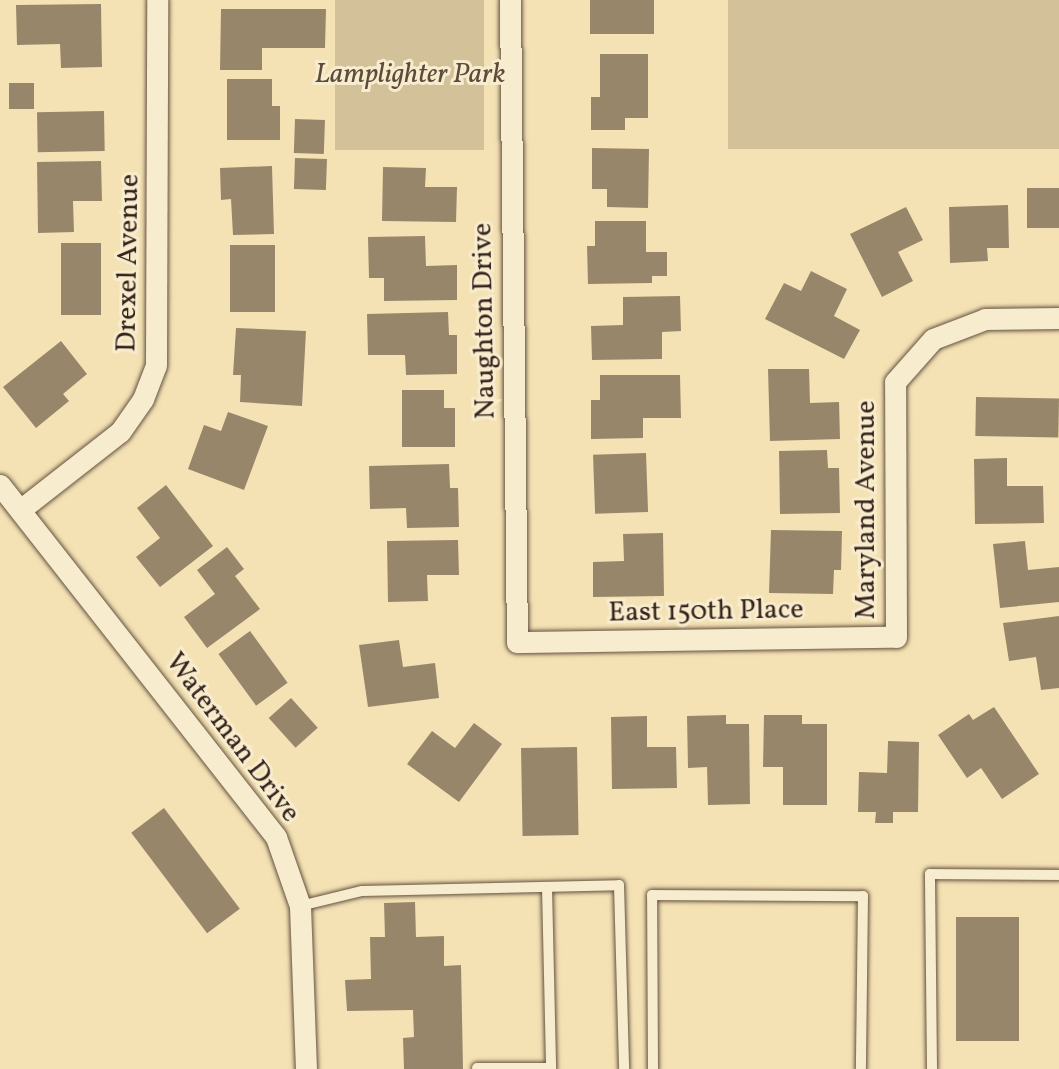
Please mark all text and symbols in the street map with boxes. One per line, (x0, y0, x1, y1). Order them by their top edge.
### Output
park label: Lamplighter Park (315, 58, 505, 92)
street label: Drexel Avenue (111, 174, 147, 352)
street label: Naughton Drive (466, 222, 504, 420)
street label: Maryland Avenue (850, 401, 884, 619)
street label: East 150th Place (608, 593, 804, 631)
street label: Waterman Drive (157, 647, 307, 829)

